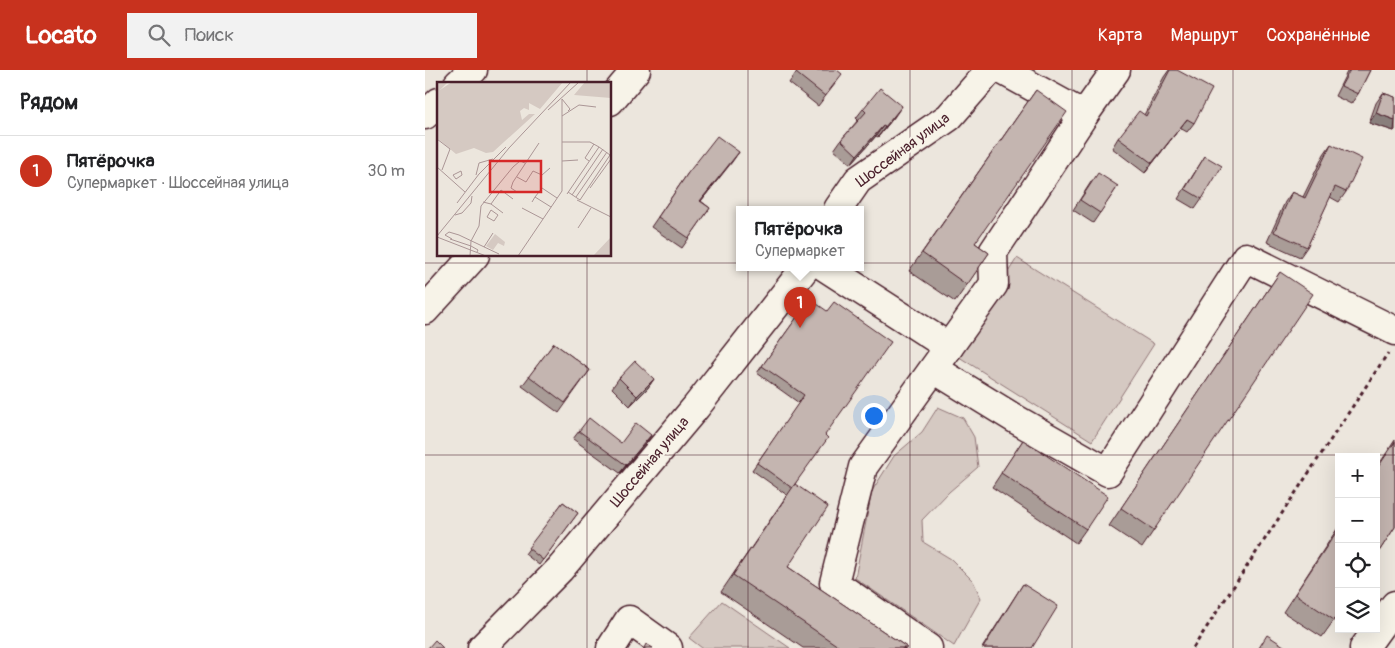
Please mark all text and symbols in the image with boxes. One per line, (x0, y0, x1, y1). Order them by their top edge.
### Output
search box (127, 13, 477, 58)
text: Locato (25, 21, 97, 50)
icon: search (145, 21, 173, 49)
text: Поиск (185, 23, 234, 47)
text: Карта (1098, 24, 1142, 47)
text: Маршрут (1170, 24, 1238, 47)
text: Сохранённые (1266, 24, 1370, 47)
inset map (437, 82, 611, 256)
text: Рядом (20, 89, 78, 116)
street label: Шоссейная улица (852, 109, 954, 191)
text: Пятёрочка (67, 149, 155, 173)
text: 1 (33, 161, 39, 181)
text: 30 m (367, 161, 405, 181)
text: Супермаркет · Шоссейная улица (67, 173, 289, 193)
popup (736, 206, 864, 271)
text: Пятёрочка (755, 217, 843, 241)
text: Супермаркет (755, 241, 845, 261)
pin: 1 (784, 287, 816, 328)
your location (861, 403, 887, 429)
street label: Шоссейная улица (607, 413, 693, 511)
map controls (1335, 453, 1380, 633)
button: + (1335, 453, 1380, 498)
button: − (1335, 498, 1380, 543)
button: locate (1335, 543, 1380, 588)
button: layers (1335, 588, 1380, 633)

